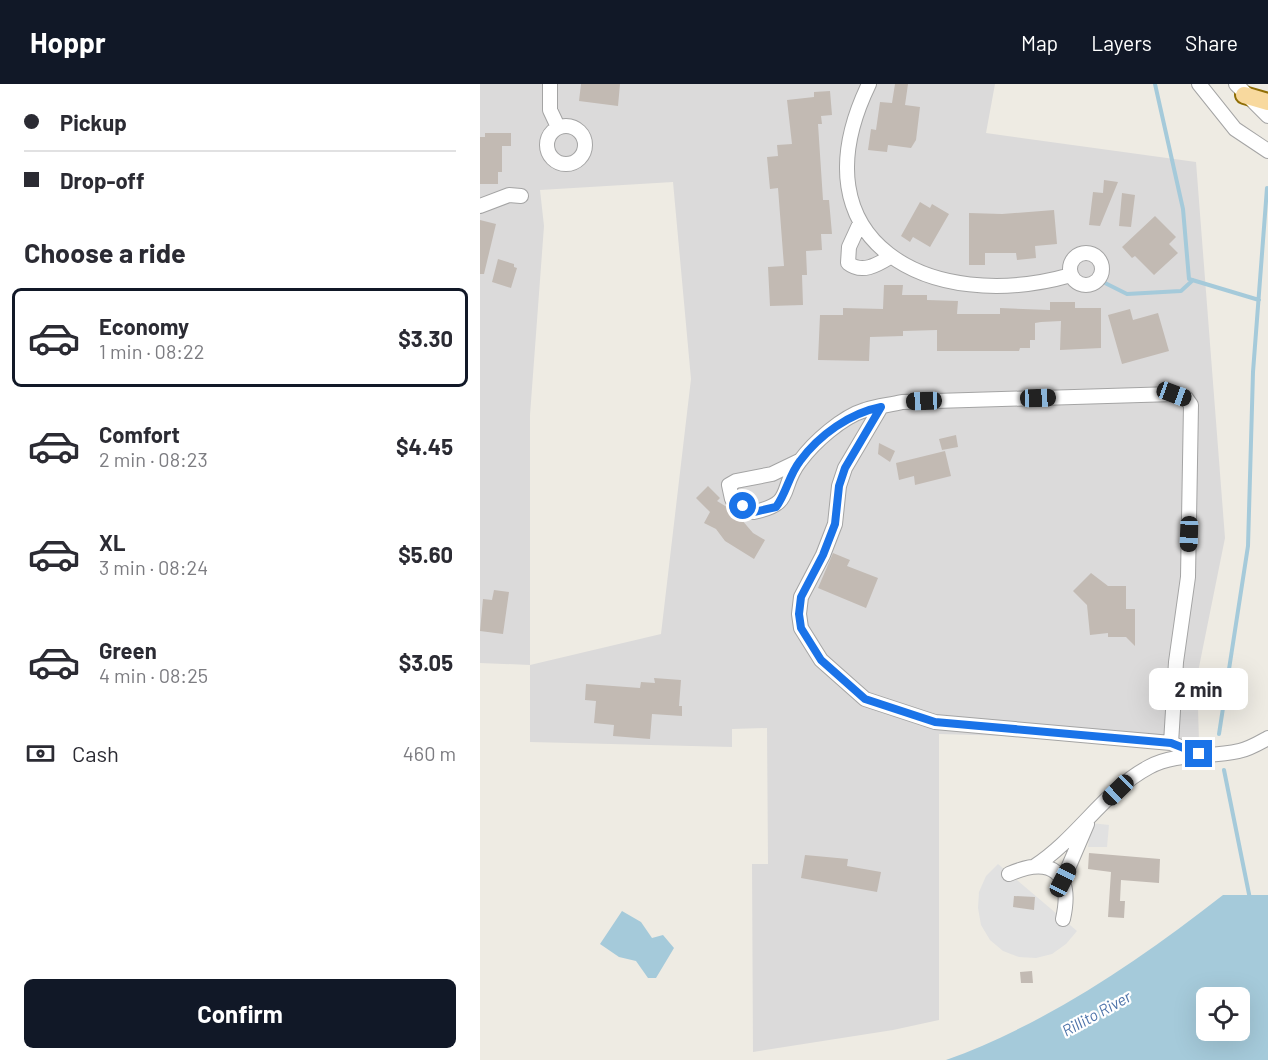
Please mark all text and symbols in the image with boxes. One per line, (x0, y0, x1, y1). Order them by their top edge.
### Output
text: Hoppr (30, 25, 106, 59)
text: Map (1021, 30, 1058, 55)
text: Layers (1091, 30, 1152, 55)
text: Share (1185, 30, 1238, 55)
text: Pickup (60, 109, 127, 135)
text: Drop-off (60, 167, 144, 193)
text: Choose a ride (24, 236, 186, 268)
icon: car (27, 311, 81, 365)
text: Economy (99, 313, 189, 339)
text: $3.30 (398, 325, 453, 351)
text: 1 min · 08:22 (99, 339, 205, 363)
car (1154, 379, 1194, 409)
car (1020, 388, 1056, 408)
car (906, 391, 942, 411)
icon: car (27, 419, 81, 473)
text: Comfort (99, 421, 180, 447)
text: $4.45 (396, 433, 453, 459)
text: 2 min · 08:23 (99, 447, 208, 471)
route start (729, 492, 756, 519)
car (1179, 516, 1199, 552)
icon: car (27, 527, 81, 581)
text: XL (99, 529, 125, 555)
text: $5.60 (398, 541, 453, 567)
text: 3 min · 08:24 (99, 555, 208, 579)
icon: car (27, 635, 81, 689)
text: Green (99, 637, 157, 663)
text: $3.05 (399, 649, 453, 675)
text: 4 min · 08:25 (99, 663, 208, 687)
callout: 2 min (1150, 667, 1248, 709)
text: 2 min (1175, 677, 1222, 701)
icon: cash (24, 737, 57, 770)
text: Cash (72, 740, 119, 766)
route end (1185, 740, 1212, 767)
text: 460 m (403, 741, 456, 765)
car (1099, 771, 1137, 809)
car (1047, 860, 1079, 900)
button: Confirm (24, 979, 456, 1048)
water label: Rillito River (1058, 986, 1135, 1040)
map controls (1196, 987, 1250, 1041)
button: locate (1196, 987, 1250, 1041)

